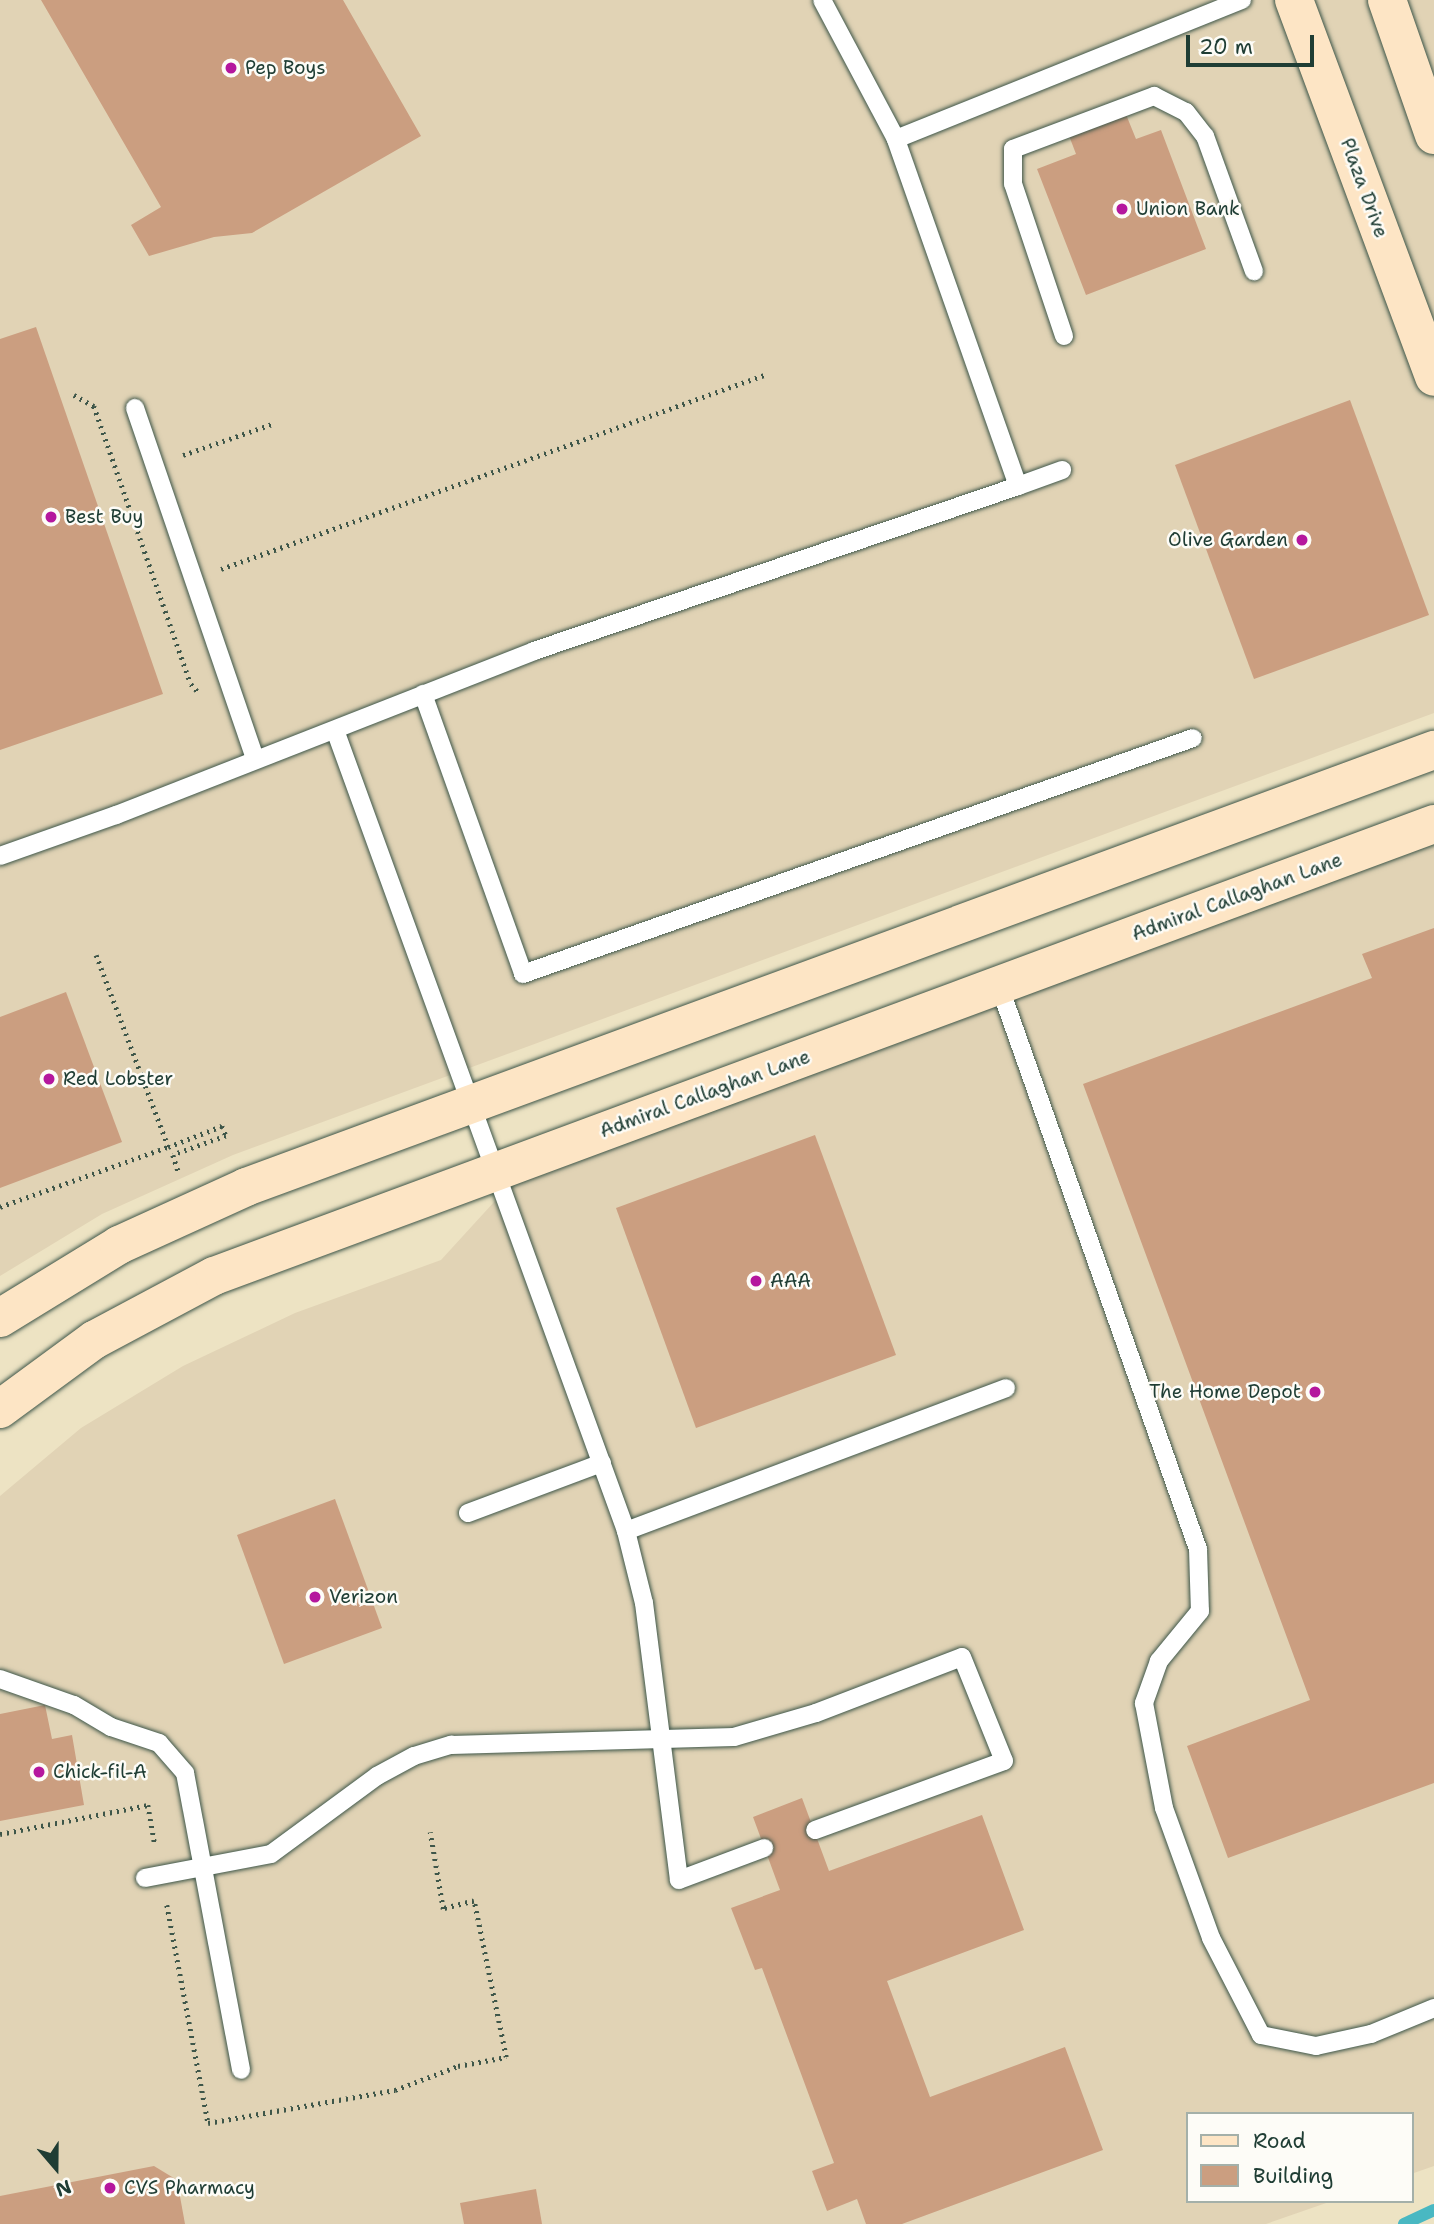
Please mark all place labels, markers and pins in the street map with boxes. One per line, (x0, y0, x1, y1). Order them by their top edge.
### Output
place label: Pep Boys (245, 57, 326, 79)
marker: Pep Boys (223, 60, 239, 76)
place label: Union Bank (1136, 198, 1240, 220)
marker: Union Bank (1114, 201, 1130, 217)
place label: Best Buy (65, 506, 143, 528)
marker: Best Buy (43, 509, 59, 525)
place label: Olive Garden (1168, 529, 1288, 551)
marker: Olive Garden (1294, 532, 1310, 548)
place label: Red Lobster (63, 1068, 173, 1090)
marker: Red Lobster (41, 1071, 57, 1087)
place label: AAA (770, 1270, 811, 1292)
marker: AAA (748, 1273, 764, 1289)
place label: The Home Depot (1149, 1381, 1301, 1403)
marker: The Home Depot (1307, 1384, 1323, 1400)
place label: Verizon (329, 1586, 398, 1608)
marker: Verizon (307, 1589, 323, 1605)
place label: Chick-fil-A (53, 1761, 147, 1783)
marker: Chick-fil-A (31, 1764, 47, 1780)
place label: CVS Pharmacy (124, 2177, 255, 2199)
marker: CVS Pharmacy (102, 2180, 118, 2196)

